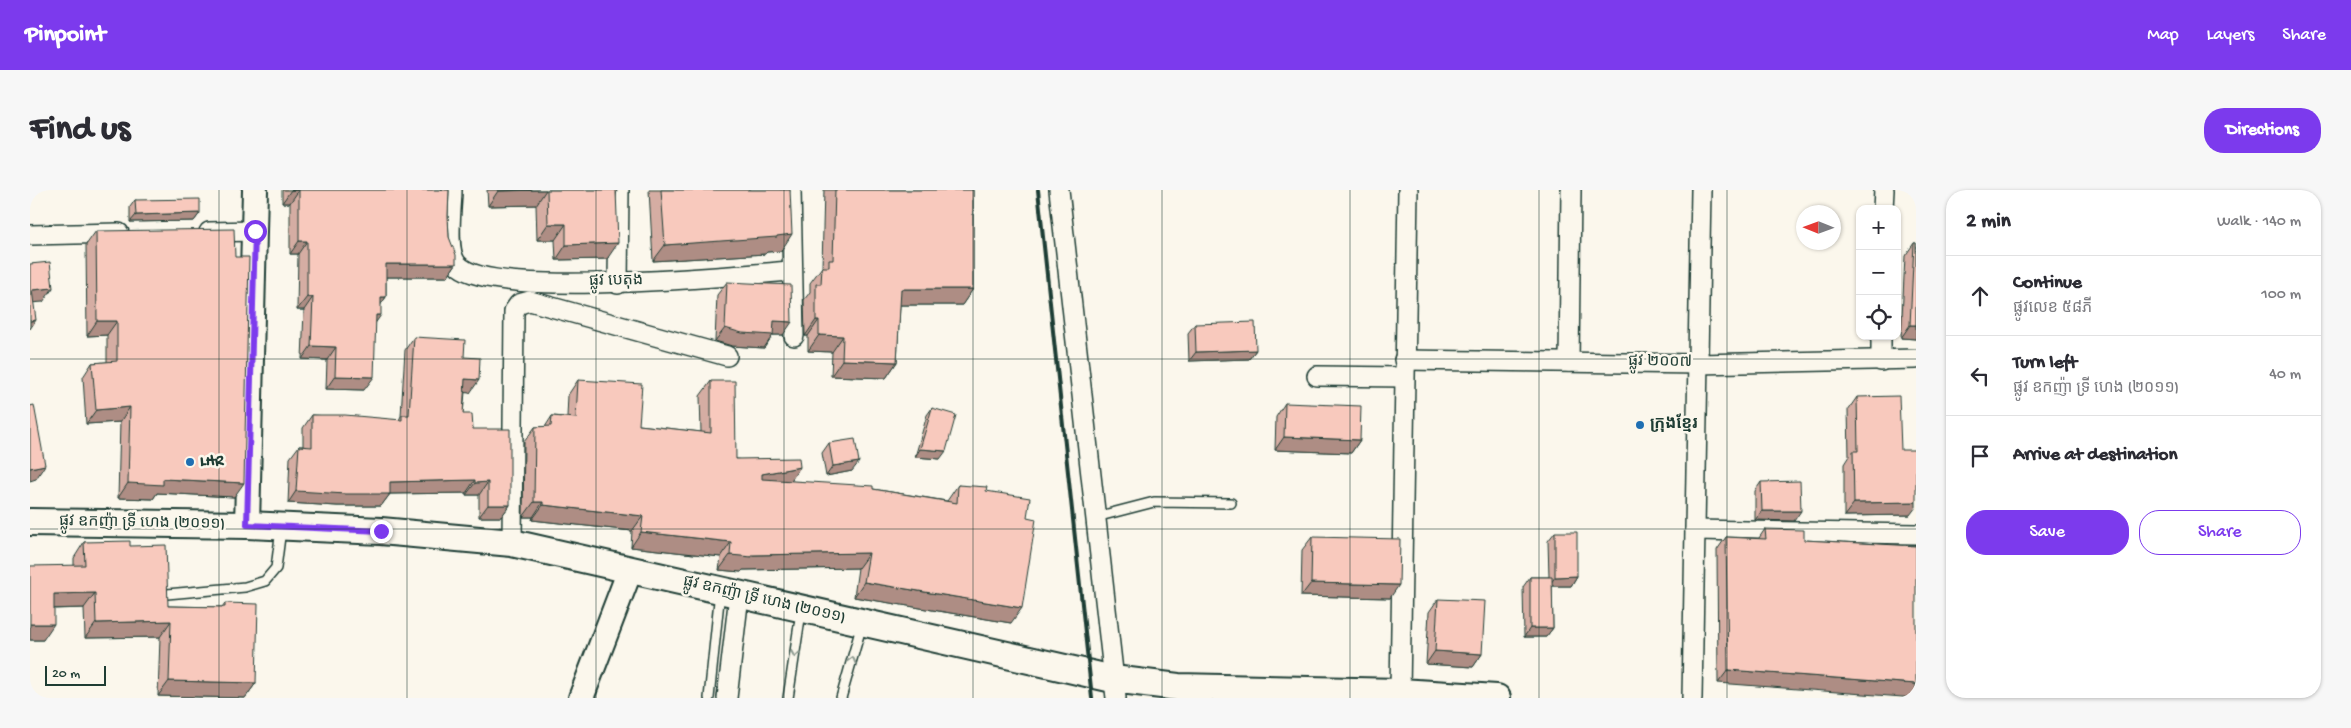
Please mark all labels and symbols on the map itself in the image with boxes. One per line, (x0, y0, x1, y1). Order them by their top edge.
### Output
north arrow (1796, 205, 1841, 250)
route start (244, 220, 267, 243)
street label: ផ្លូវ បេតុង (589, 272, 643, 294)
street label: ផ្លូវ ២០០៧ (1628, 353, 1692, 375)
place label: ក្រុងខ្មែរ (1650, 413, 1698, 435)
marker: ក្រុងខ្មែរ (1634, 419, 1646, 431)
place label: LHR (200, 453, 225, 472)
marker: LHR (184, 456, 196, 468)
street label: ផ្លូវ ឧកញ៉ា ទ្រី ហេង (២០១១) (59, 510, 225, 537)
route end (370, 520, 393, 543)
street label: ផ្លូវ ឧកញ៉ា ទ្រី ហេង (២០១១) (681, 570, 848, 631)
one-way arrow (790, 649, 800, 658)
one-way arrow (846, 657, 856, 665)
scale bar (45, 663, 106, 686)

